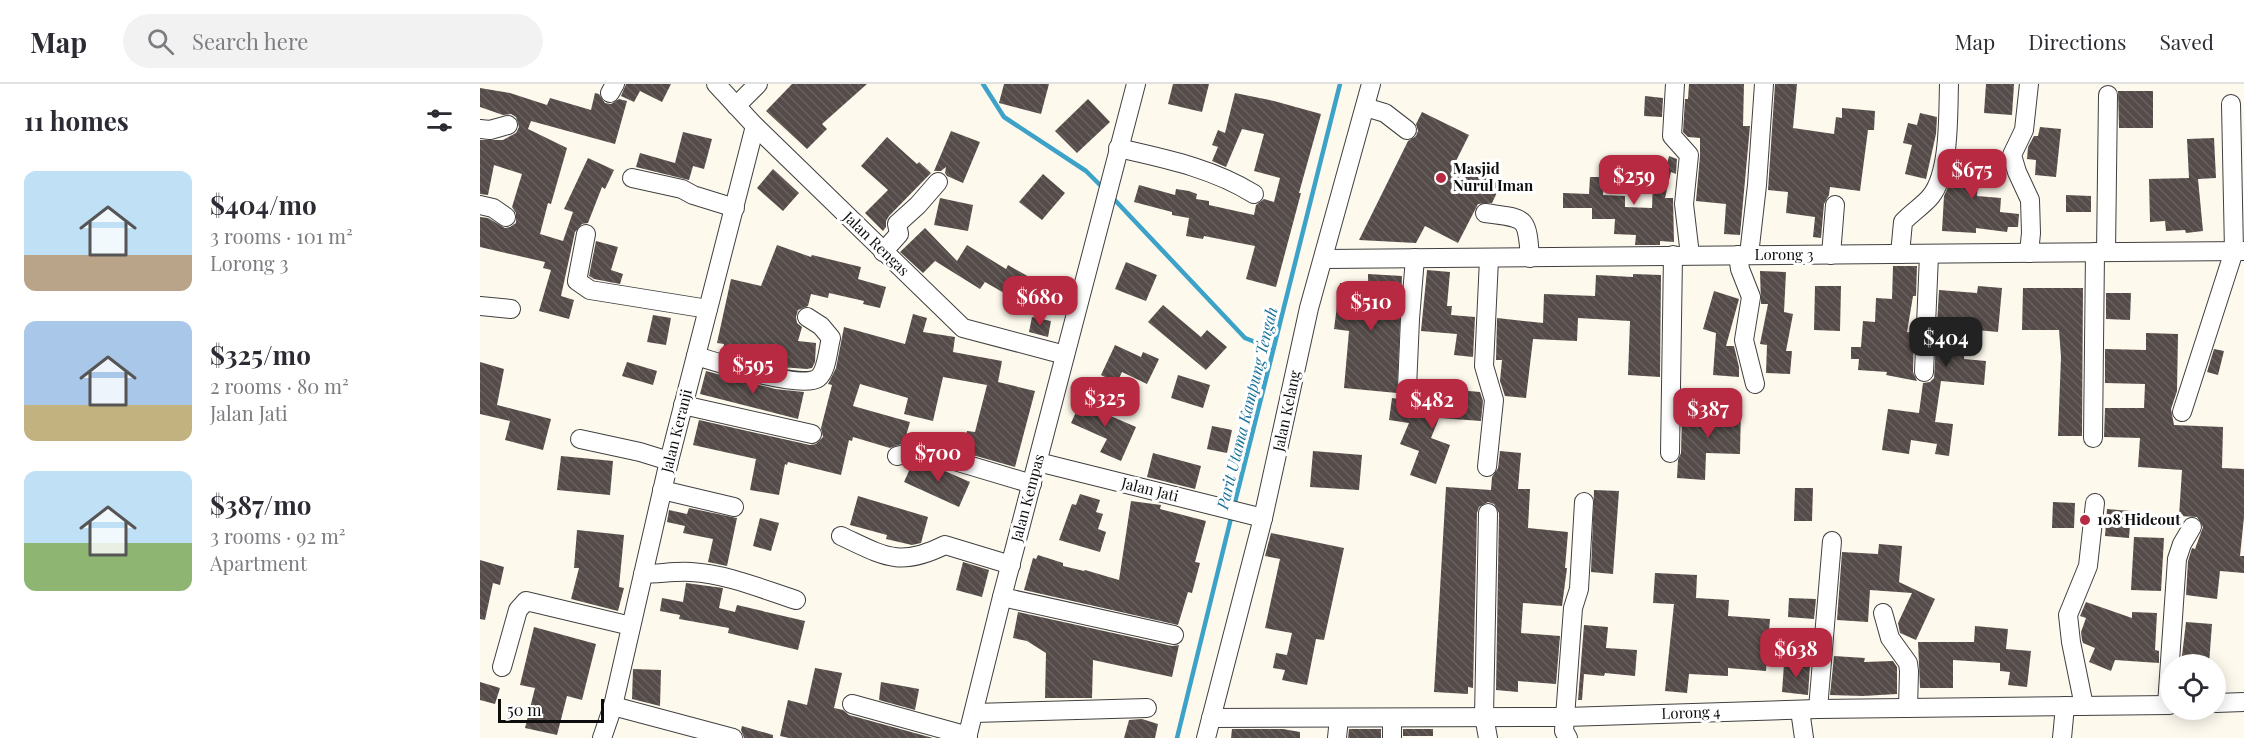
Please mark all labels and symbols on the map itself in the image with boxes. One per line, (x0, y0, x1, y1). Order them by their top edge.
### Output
pin: $675 (1936, 149, 2008, 200)
pin: $259 (1598, 155, 1670, 206)
place label: Masjid Nurul Iman (1453, 158, 1534, 195)
marker: Masjid Nurul Iman (1434, 171, 1448, 185)
street label: Jalan Rengas (839, 206, 914, 280)
street label: Lorong 3 (1755, 244, 1814, 264)
pin: $680 (1004, 276, 1076, 327)
pin: $510 (1335, 281, 1407, 332)
water label: Parit Utama Kampung Tengah (1211, 305, 1282, 512)
pin: $404 (1910, 317, 1982, 368)
pin: $595 (717, 344, 789, 395)
street label: Jalan Kelang (1267, 368, 1304, 454)
pin: $325 (1069, 377, 1141, 428)
pin: $482 (1396, 379, 1468, 430)
street label: Jalan Keranji (656, 386, 696, 476)
pin: $387 (1672, 388, 1744, 439)
pin: $700 (902, 432, 974, 483)
street label: Jalan Kempas (1005, 452, 1048, 545)
street label: Jalan Jati (1119, 472, 1181, 506)
place label: 108 Hideout (2097, 509, 2181, 529)
marker: 108 Hideout (2078, 513, 2092, 527)
pin: $638 (1760, 628, 1832, 679)
scale bar (498, 696, 604, 724)
street label: Lorong 4 (1661, 701, 1721, 723)

